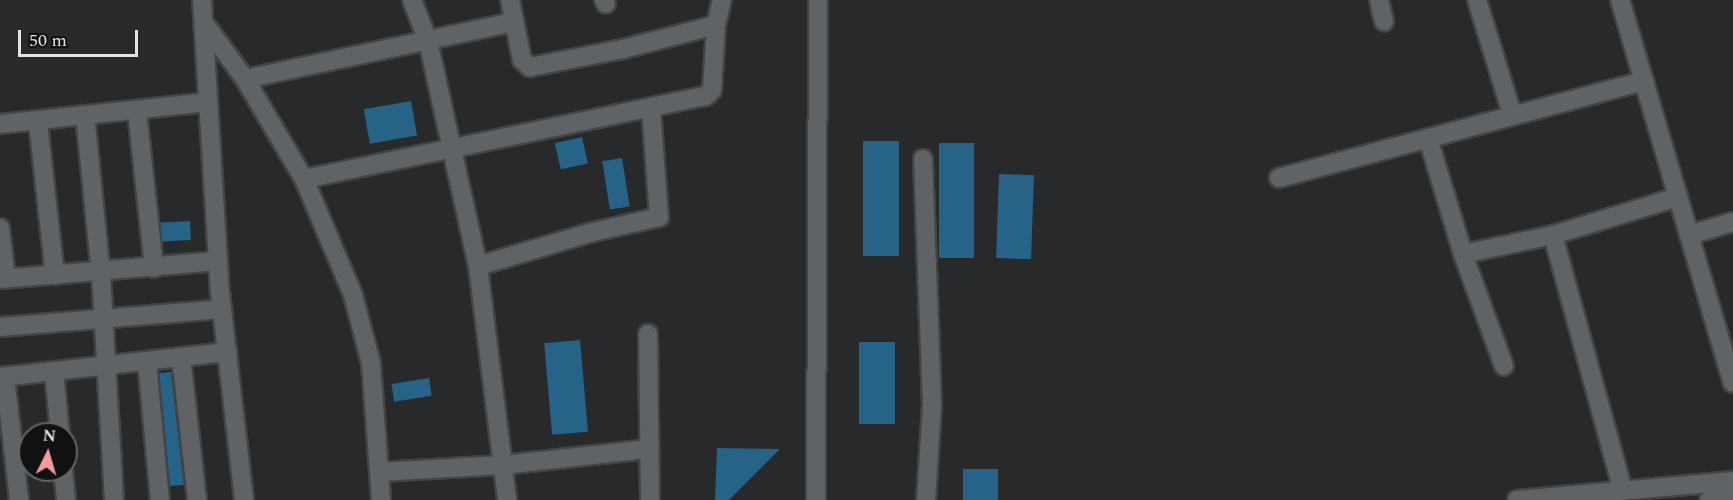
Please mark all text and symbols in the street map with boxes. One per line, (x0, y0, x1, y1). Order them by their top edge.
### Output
scale bar (21, 18, 141, 56)
text: 50 m (29, 27, 67, 54)
north arrow (18, 422, 78, 482)
text: N (42, 424, 57, 449)

